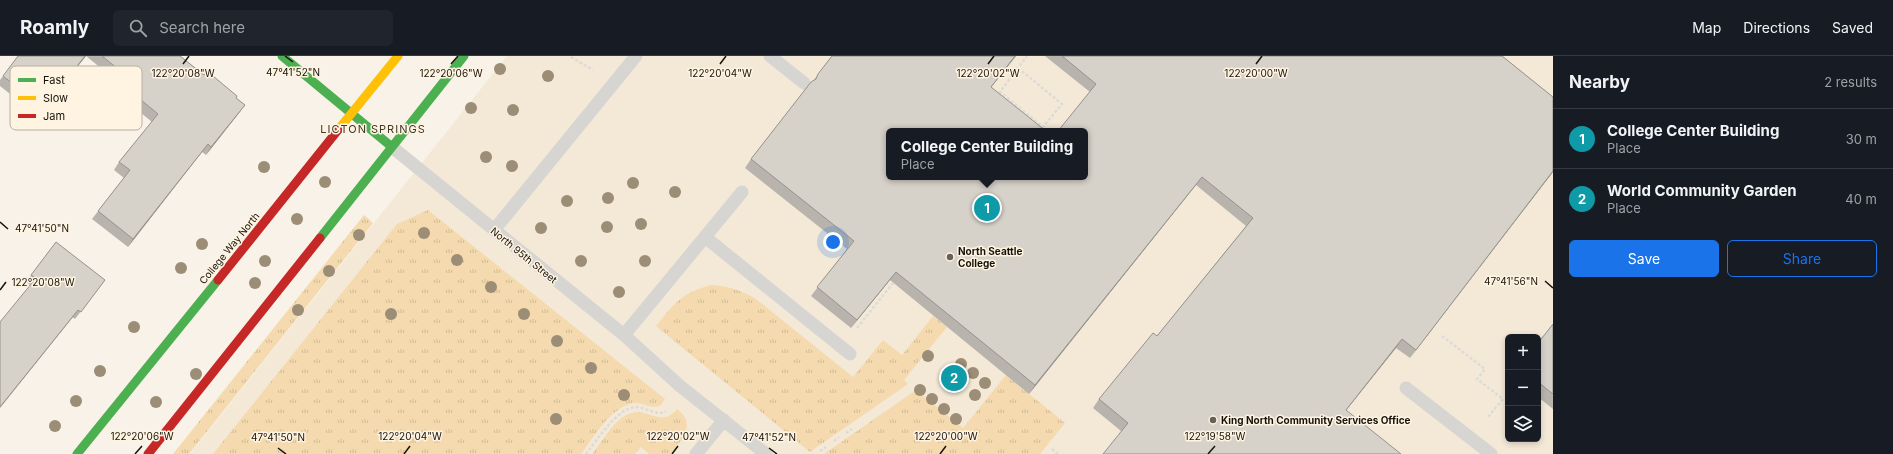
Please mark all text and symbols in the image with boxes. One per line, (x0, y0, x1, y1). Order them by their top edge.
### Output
search box (113, 10, 393, 46)
text: Roamly (20, 16, 89, 39)
icon: search (127, 17, 149, 39)
text: Search here (159, 18, 245, 37)
text: Map (1692, 19, 1721, 36)
text: Directions (1743, 19, 1810, 36)
text: Saved (1832, 19, 1873, 36)
legend (10, 66, 142, 130)
text: 47°41'52"N (266, 66, 320, 78)
text: 122°20'08"W (151, 67, 215, 79)
text: 122°20'06"W (419, 67, 483, 79)
text: 122°20'04"W (688, 67, 752, 79)
text: 122°20'02"W (956, 67, 1020, 79)
text: 122°20'00"W (1224, 67, 1288, 79)
text: Nearby (1569, 72, 1630, 92)
text: Fast (43, 73, 65, 87)
text: 2 results (1824, 74, 1877, 90)
text: Slow (43, 91, 68, 105)
text: Jam (43, 109, 65, 123)
text: College Center Building (1607, 121, 1779, 140)
district label: LICTON SPRINGS (320, 122, 426, 136)
popup (886, 128, 1088, 180)
text: 1 (1579, 131, 1585, 147)
text: 30 m (1846, 131, 1877, 147)
text: College Center Building (901, 137, 1073, 156)
text: Place (1607, 140, 1641, 156)
text: Place (901, 156, 935, 172)
text: World Community Garden (1607, 181, 1797, 200)
text: 2 (1578, 191, 1586, 207)
text: 40 m (1845, 191, 1877, 207)
pin: 1 (974, 193, 1000, 223)
text: Place (1607, 200, 1641, 216)
street label: College Way North (196, 210, 262, 286)
text: 47°41'50"N (15, 222, 69, 234)
street label: North 95th Street (488, 225, 560, 286)
your location (823, 232, 843, 252)
button: Save (1569, 240, 1719, 277)
button: Share (1727, 240, 1877, 277)
place label: North Seattle College (958, 245, 1022, 270)
marker: North Seattle College (945, 252, 955, 262)
text: 47°41'56"N (1484, 275, 1538, 287)
text: 122°20'08"W (11, 276, 75, 288)
map controls (1505, 334, 1541, 442)
button: + (1505, 334, 1541, 370)
pin: 2 (941, 363, 967, 393)
button: − (1505, 370, 1541, 406)
button: layers (1505, 406, 1541, 442)
place label: King North Community Services Office (1221, 414, 1411, 427)
marker: King North Community Services Office (1208, 415, 1218, 425)
text: 122°20'06"W (110, 430, 174, 442)
text: 122°20'04"W (378, 430, 442, 442)
text: 122°20'02"W (646, 430, 710, 442)
text: 122°20'00"W (914, 430, 978, 442)
text: 122°19'58"W (1185, 430, 1246, 442)
text: 47°41'50"N (251, 431, 305, 443)
text: 47°41'52"N (742, 431, 796, 443)

